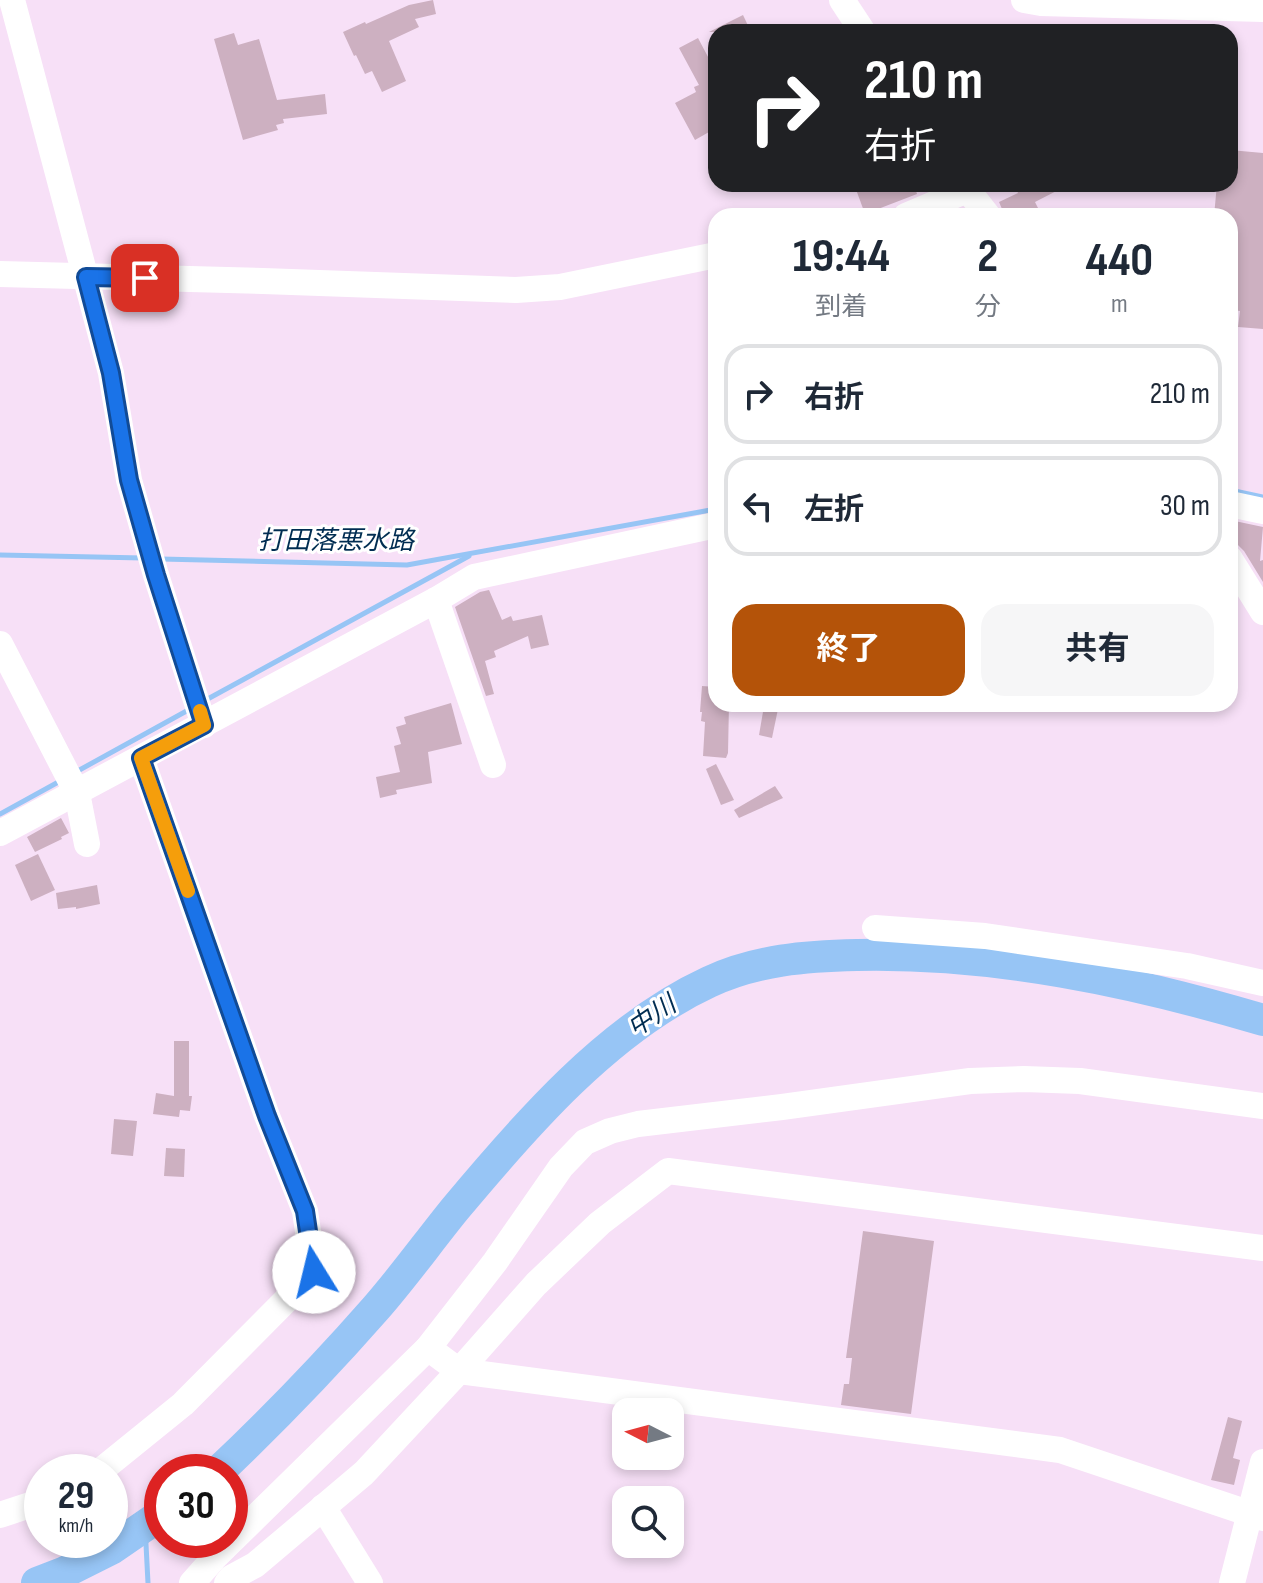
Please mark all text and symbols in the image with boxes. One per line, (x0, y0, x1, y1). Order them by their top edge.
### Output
text: 210 m (864, 48, 983, 115)
icon: right (732, 56, 836, 160)
text: 右折 (864, 126, 936, 169)
text: 19:44 (793, 228, 890, 285)
text: 2 (977, 228, 998, 285)
text: 440 (1086, 232, 1153, 289)
pin (111, 244, 179, 312)
icon: arrive (123, 256, 167, 300)
text: m (1111, 289, 1128, 320)
text: 到着 (815, 292, 867, 323)
text: 分 (975, 292, 1001, 323)
icon: right (736, 372, 780, 416)
text: 210 m (1150, 376, 1210, 412)
text: 右折 (804, 380, 864, 416)
icon: left (736, 484, 780, 528)
text: 30 m (1160, 488, 1210, 524)
text: 左折 (804, 492, 864, 528)
water label: 打田落悪水路 (258, 526, 416, 557)
button: 終了 (732, 604, 965, 696)
button: 共有 (981, 604, 1214, 696)
water label: 中川 (622, 988, 685, 1044)
position arrow (272, 1230, 356, 1314)
north arrow (612, 1398, 684, 1470)
map controls (612, 1398, 684, 1558)
speed limit sign: 30 (144, 1454, 248, 1558)
text: 29 (58, 1472, 94, 1520)
button: search (612, 1486, 684, 1558)
text: km/h (59, 1514, 93, 1538)

